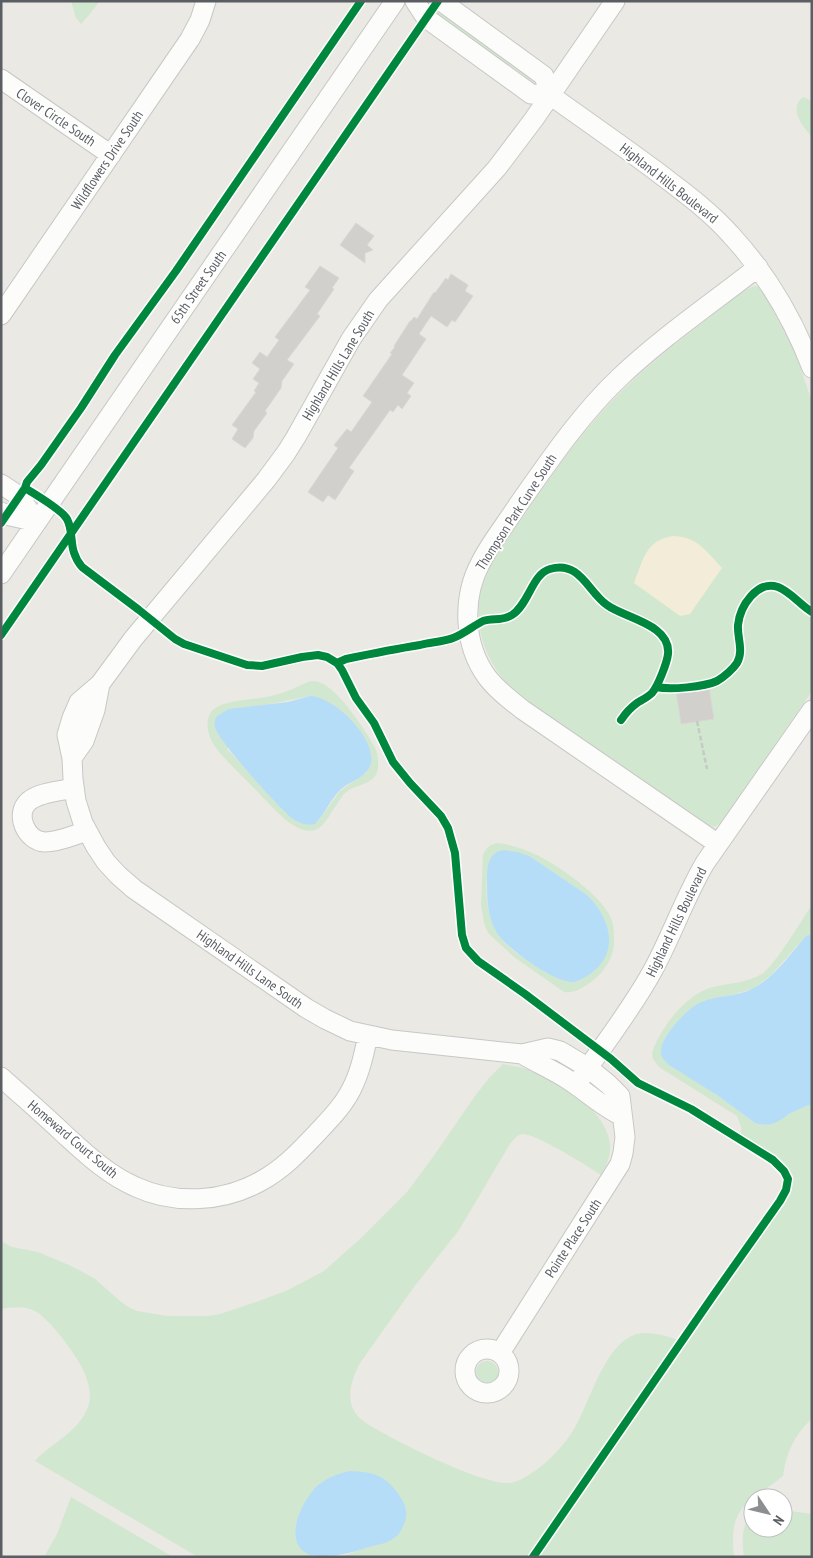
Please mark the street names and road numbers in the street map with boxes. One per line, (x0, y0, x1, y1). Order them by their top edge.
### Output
street label: Clover Circle South (13, 84, 99, 150)
street label: Wildflowers Drive South (67, 107, 147, 213)
street label: Highland Hills Boulevard (616, 139, 722, 227)
street label: 65th Street South (166, 247, 230, 327)
street label: Highland Hills Lane South (298, 306, 378, 424)
street label: Thompson Park Curve South (472, 450, 560, 574)
street label: Highland Hills Boulevard (642, 864, 710, 980)
street label: Highland Hills Lane South (193, 926, 307, 1012)
street label: Homeward Court South (24, 1096, 122, 1182)
street label: Pointe Place South (541, 1195, 605, 1281)

